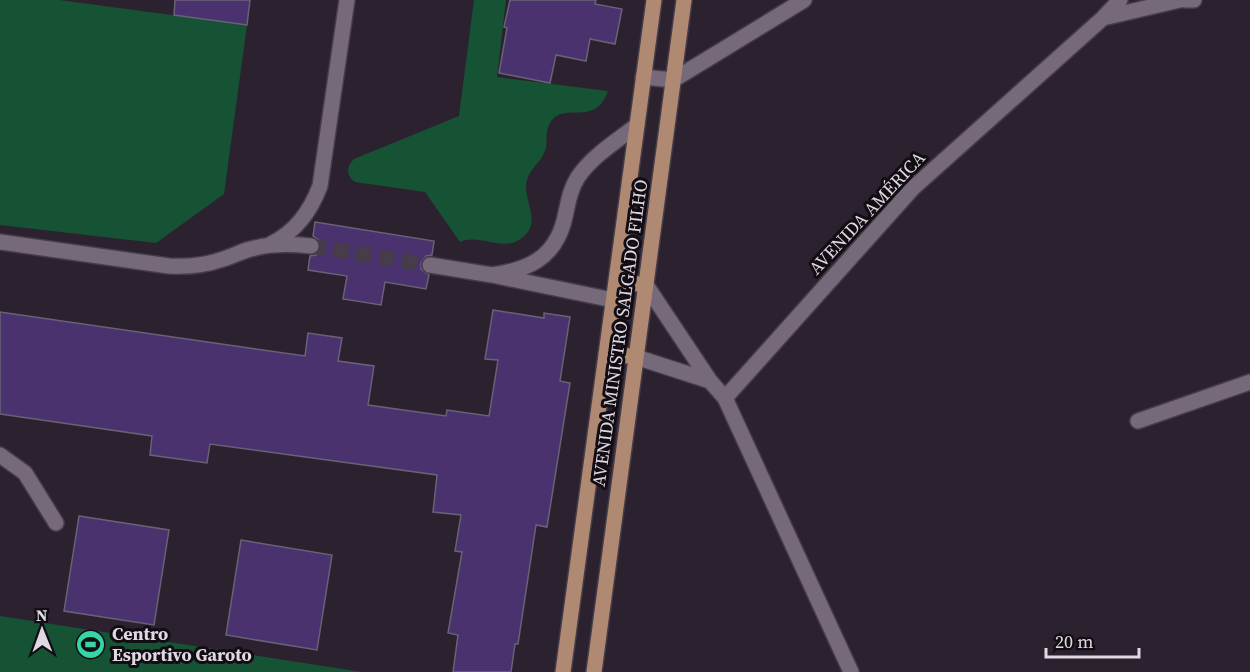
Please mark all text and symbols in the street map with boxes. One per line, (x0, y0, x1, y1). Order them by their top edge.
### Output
street label: AVENIDA AMÉRICA (803, 145, 931, 280)
street label: AVENIDA MINISTRO SALGADO FILHO (586, 178, 653, 488)
north arrow (12, 600, 72, 660)
text: N (36, 604, 48, 626)
place label: Centro Esportivo Garoto (112, 621, 252, 667)
scale bar (1046, 621, 1139, 659)
sports icon: Centro Esportivo Garoto (75, 628, 107, 660)
text: 20 m (1055, 629, 1093, 654)

